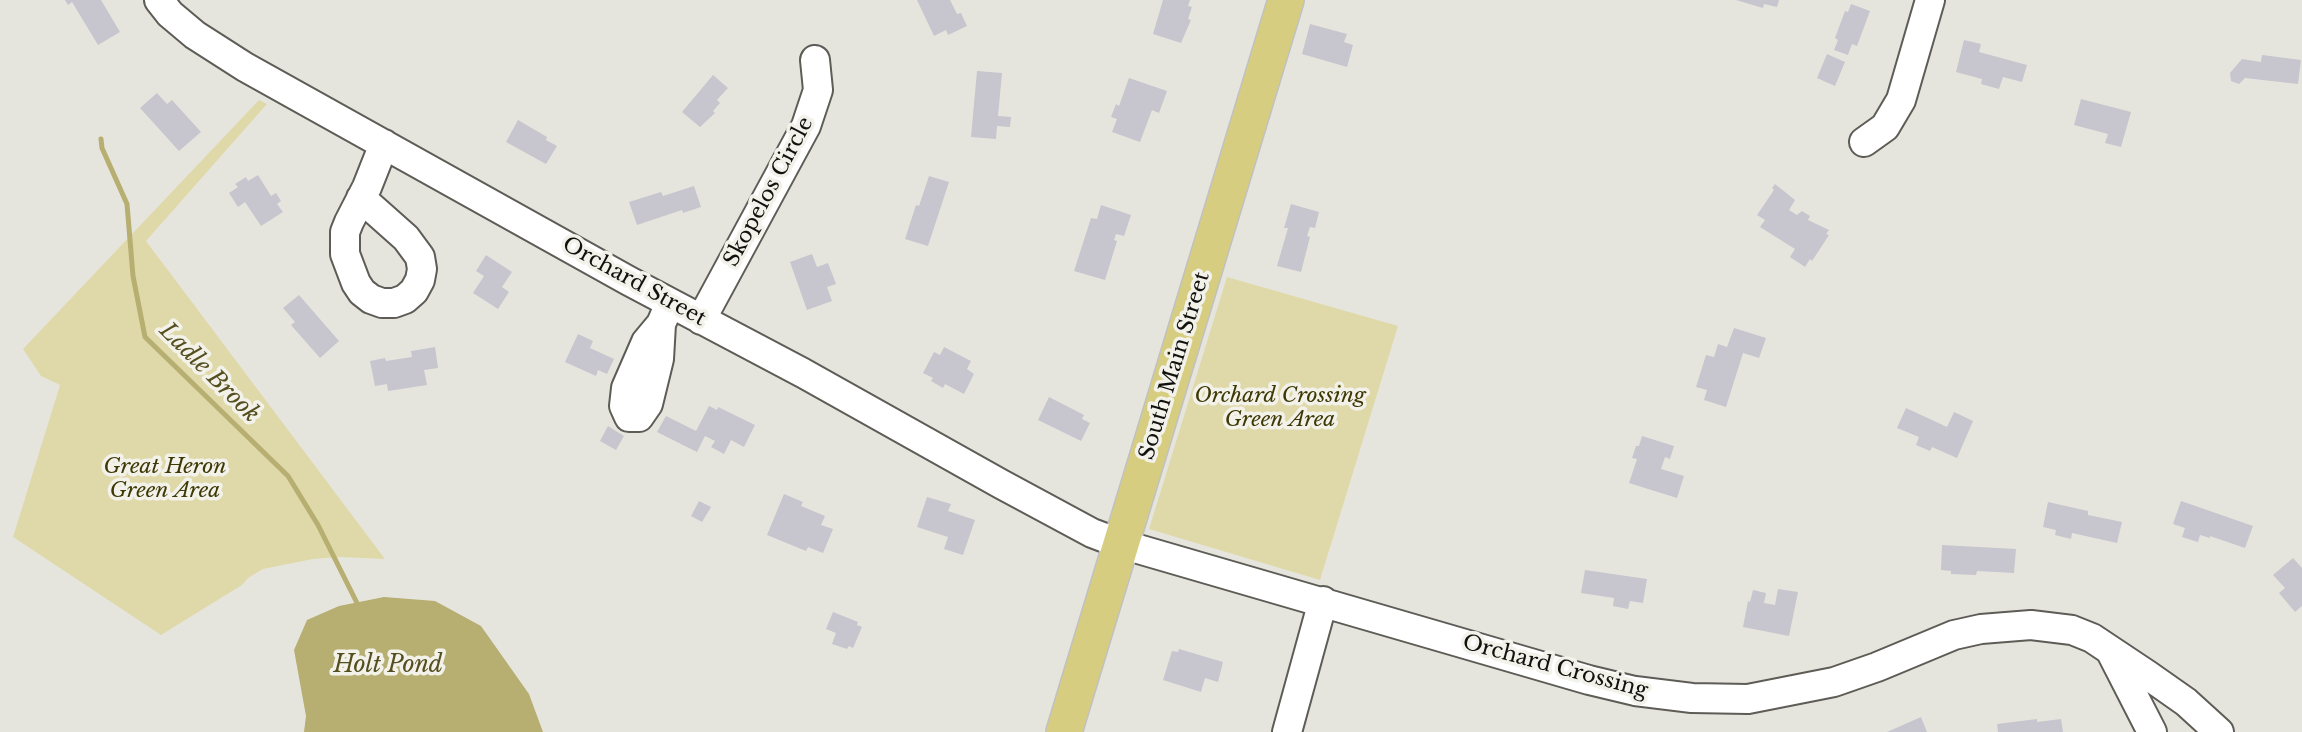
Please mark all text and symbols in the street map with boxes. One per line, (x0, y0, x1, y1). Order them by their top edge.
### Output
street label: Skopelos Circle (719, 113, 819, 271)
street label: Orchard Street (558, 232, 710, 332)
street label: South Main Street (1134, 269, 1216, 463)
water label: Ladle Brook (153, 317, 265, 429)
park label: Orchard Crossing Green Area (1194, 383, 1366, 433)
park label: Great Heron Green Area (104, 454, 226, 504)
street label: Orchard Crossing (1460, 630, 1650, 704)
water label: Holt Pond (333, 652, 443, 680)

